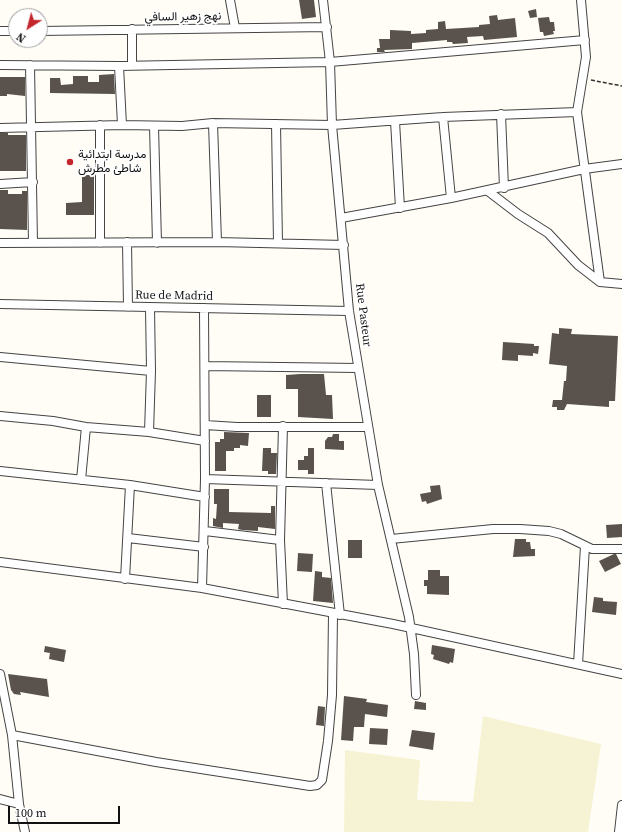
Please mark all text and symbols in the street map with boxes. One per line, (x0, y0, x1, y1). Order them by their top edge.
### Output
north arrow (8, 8, 48, 48)
street label: نهج زهير السافي (144, 9, 222, 25)
text: N (14, 29, 29, 46)
place label: مدرسة ابتدائية شاطئ مطرش (78, 148, 146, 176)
marker: مدرسة ابتدائية شاطئ مطرش (65, 157, 75, 167)
street label: Rue Pasteur (352, 282, 374, 348)
street label: Rue de Madrid (135, 288, 213, 304)
scale bar (10, 798, 122, 824)
text: 100 m (15, 805, 47, 821)

